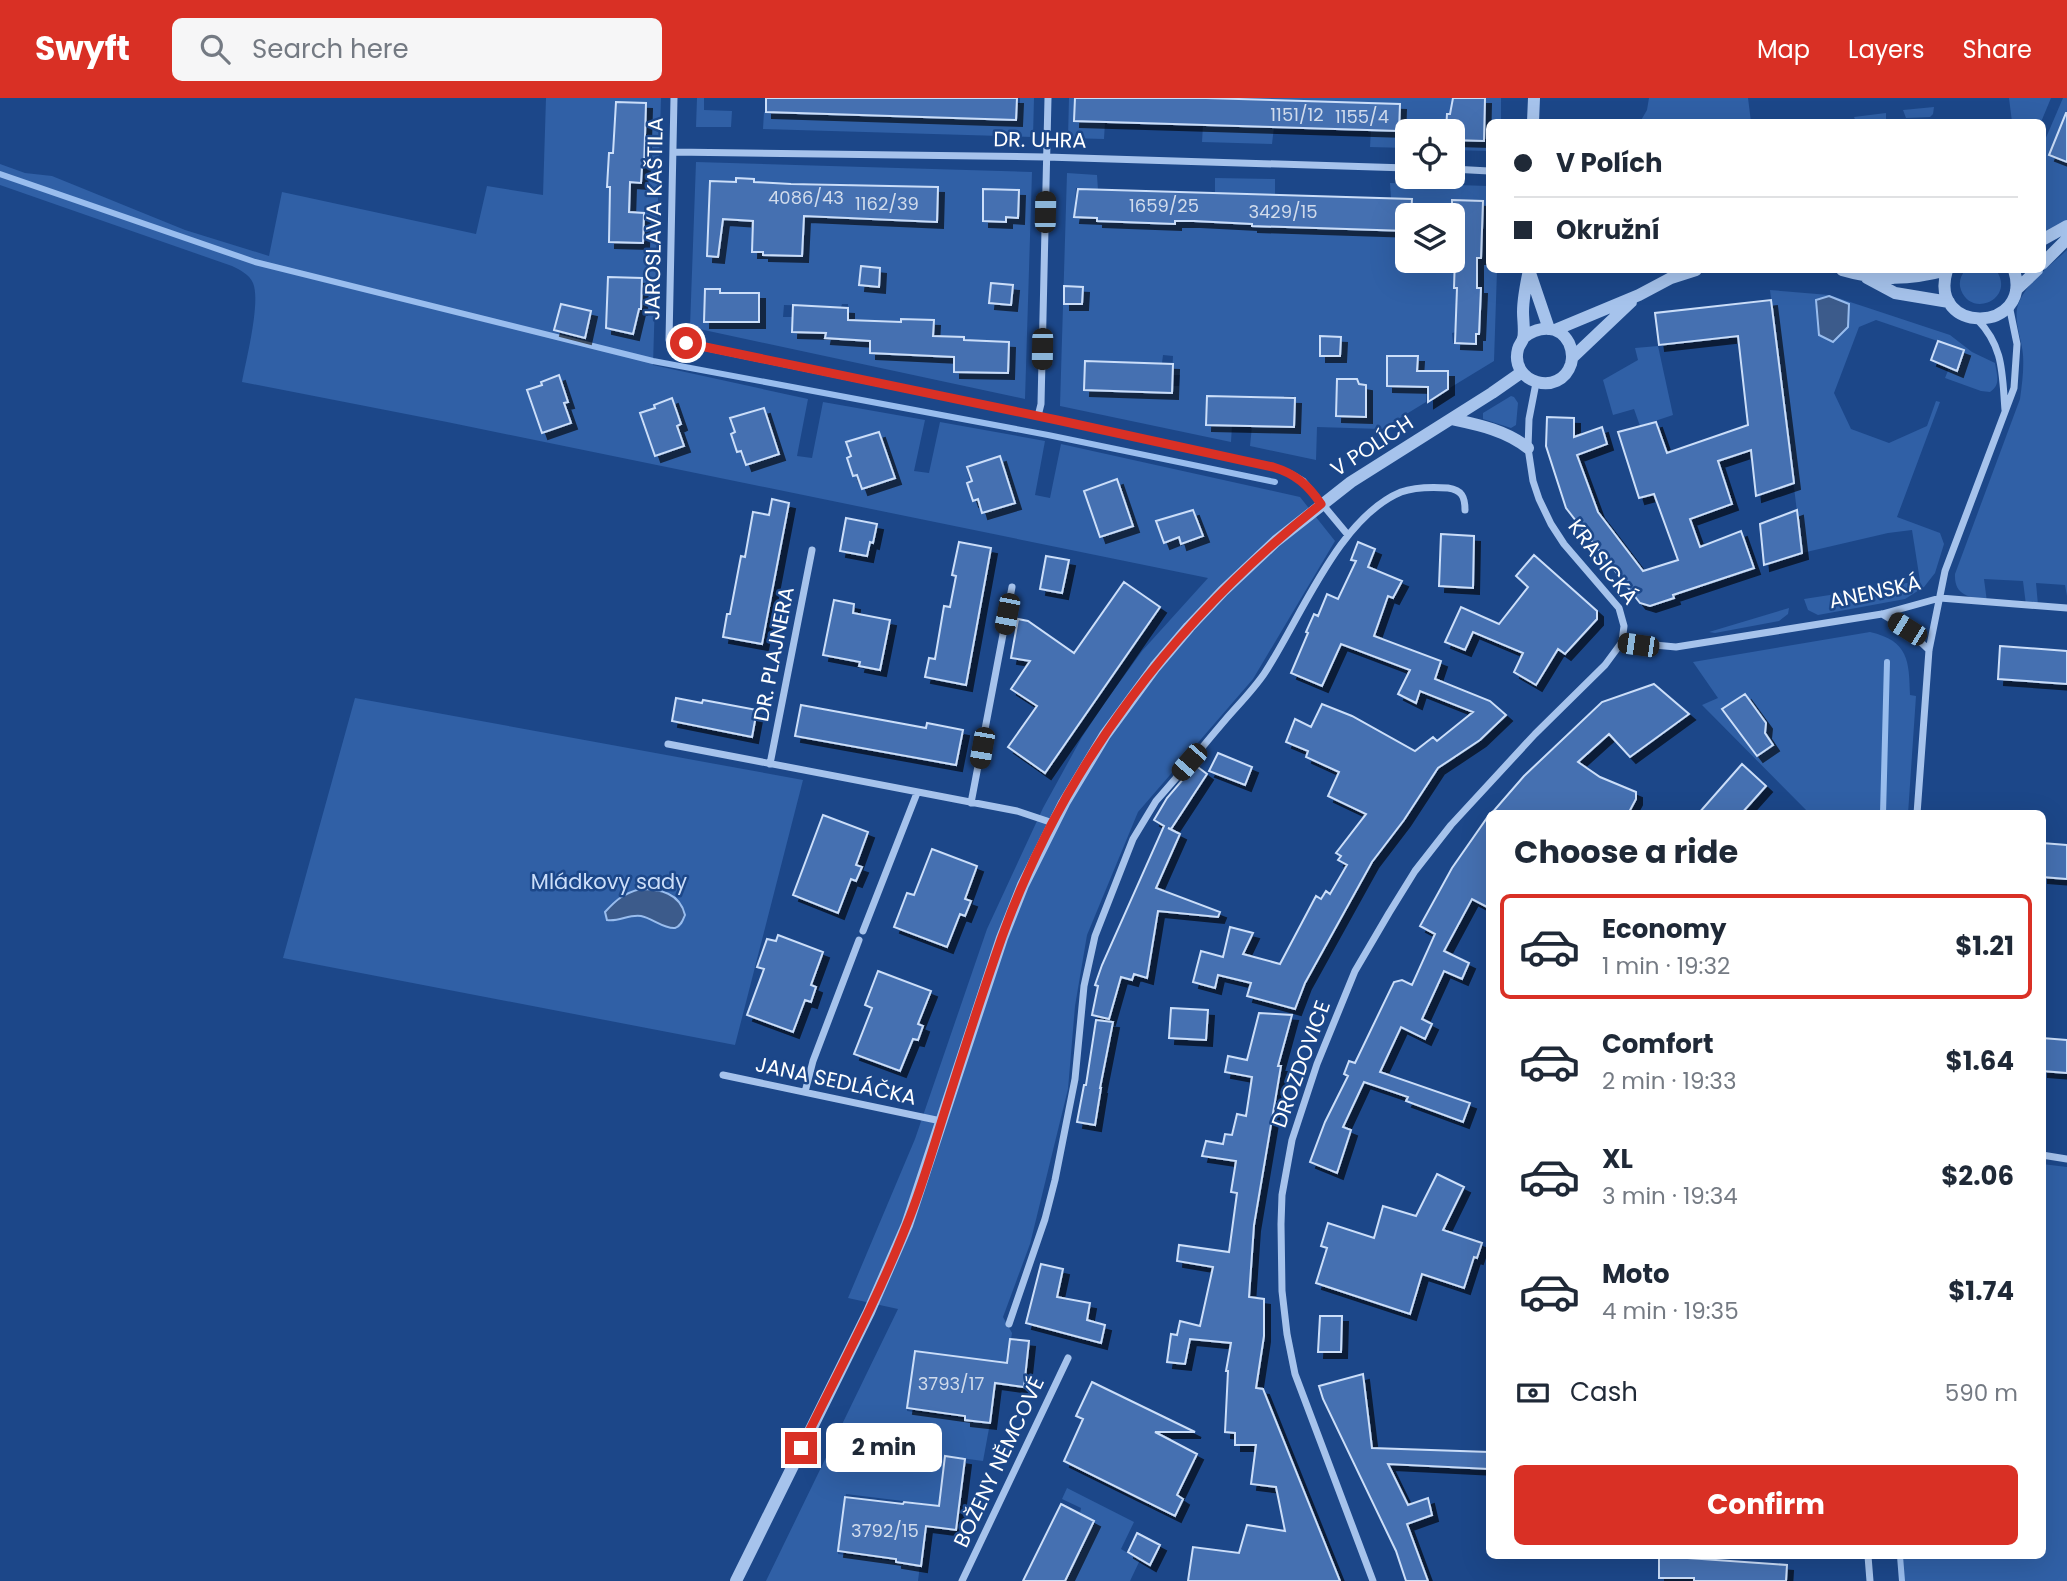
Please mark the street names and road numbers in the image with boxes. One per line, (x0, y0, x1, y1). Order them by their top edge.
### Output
street label: JAROSLAVA KAŠTILA (637, 117, 670, 321)
street label: DR. UHRA (993, 124, 1087, 155)
street label: V POLÍCH (1325, 408, 1419, 483)
street label: KRASICKÁ (1562, 513, 1645, 610)
street label: ANENSKÁ (1826, 568, 1924, 615)
street label: DR. PLAJNERA (746, 584, 801, 724)
street label: DROZDOVICE (1264, 996, 1337, 1131)
street label: JANA SEDLÁČKA (753, 1049, 919, 1112)
street label: BOŽENY NĚMCOVÉ (946, 1372, 1051, 1552)

